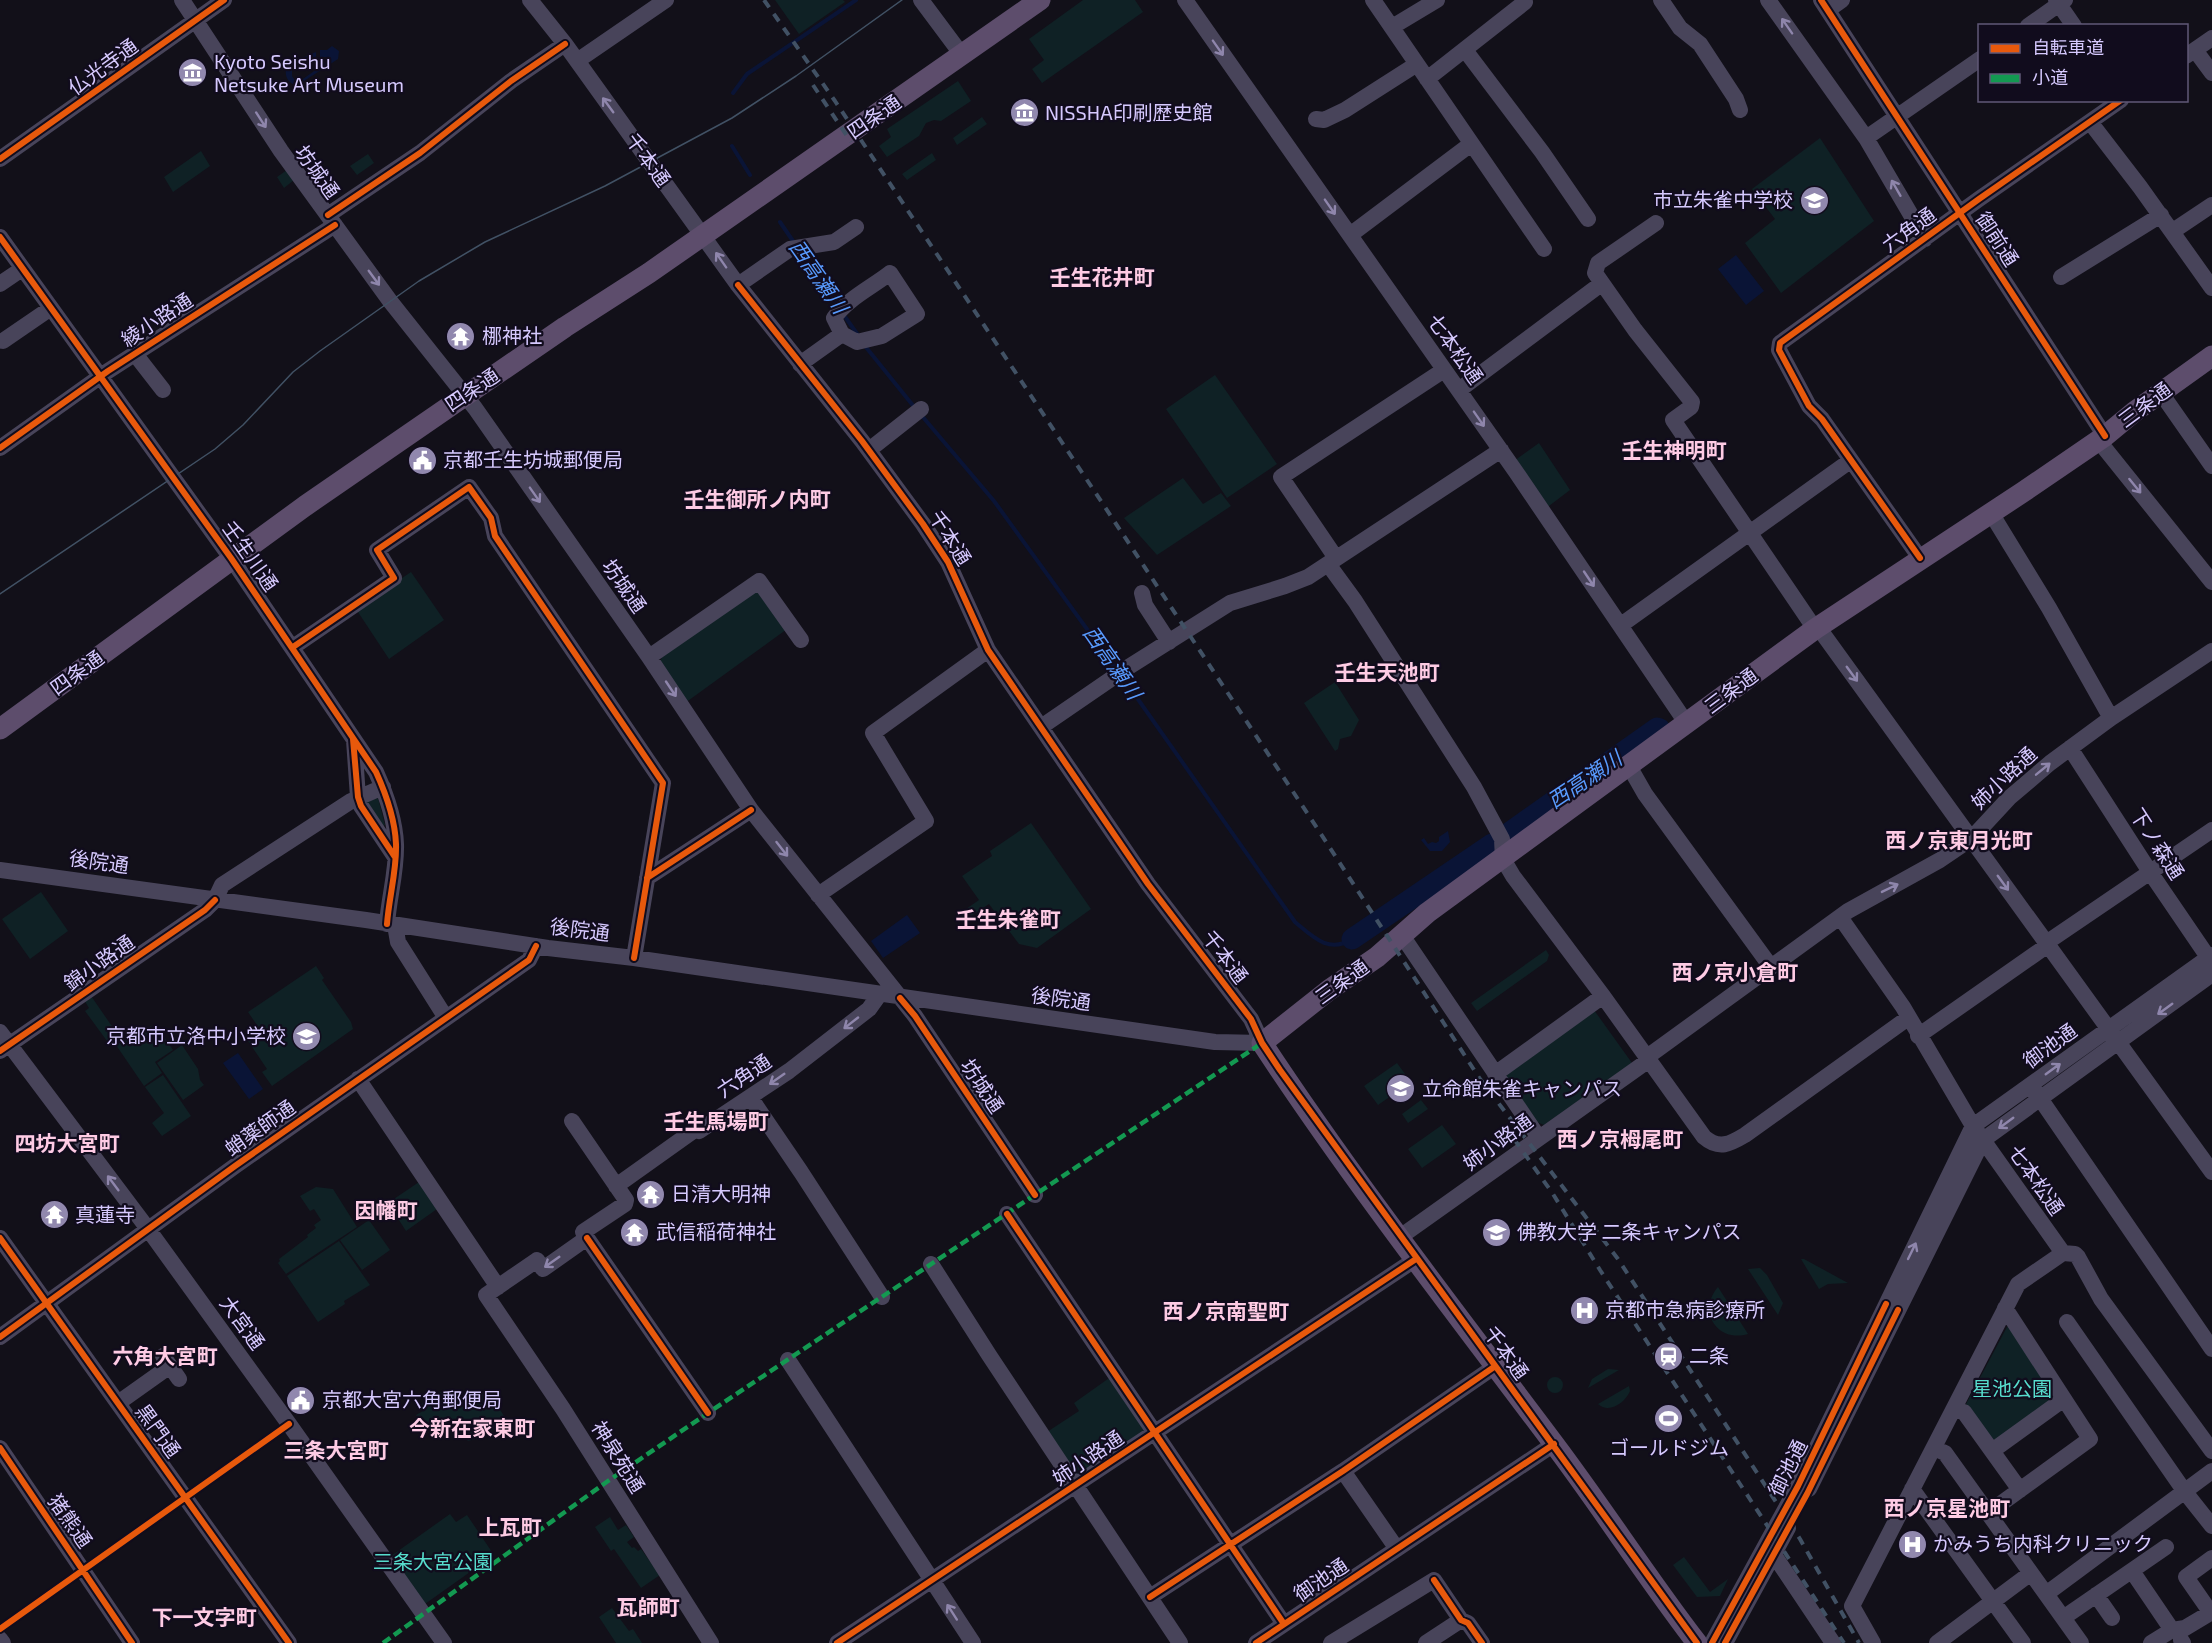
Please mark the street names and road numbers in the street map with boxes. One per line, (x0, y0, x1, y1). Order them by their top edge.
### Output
street label: 仏光寺通 (63, 33, 142, 99)
street label: 四条通 (842, 89, 905, 143)
street label: 千本通 (621, 128, 676, 191)
street label: 坊城通 (290, 140, 345, 203)
street label: 六角通 (1877, 202, 1940, 257)
street label: 御前通 (1971, 207, 2024, 270)
street label: 綾小路通 (116, 287, 197, 351)
street label: 七本松通 (1423, 309, 1489, 388)
street label: 四条通 (440, 362, 503, 416)
street label: 三条通 (2113, 377, 2176, 432)
street label: 千本通 (925, 506, 977, 569)
street label: 壬生川通 (218, 516, 284, 595)
street label: 坊城通 (598, 554, 652, 617)
street label: 四条通 (45, 645, 108, 700)
street label: 三条通 (1699, 663, 1762, 718)
street label: 姉小路通 (1966, 741, 2041, 813)
street label: 下ノ森通 (2126, 803, 2190, 884)
street label: 後院通 (68, 845, 131, 877)
street label: 後院通 (549, 913, 611, 945)
street label: 千本通 (1198, 925, 1253, 988)
street label: 錦小路通 (59, 929, 138, 995)
street label: 三条通 (1310, 954, 1373, 1009)
street label: 後院通 (1030, 982, 1093, 1014)
street label: 御池通 (2018, 1018, 2081, 1073)
street label: 六角通 (712, 1048, 775, 1102)
street label: 坊城通 (956, 1054, 1010, 1117)
street label: 蛸薬師通 (220, 1094, 299, 1160)
street label: 姉小路通 (1458, 1108, 1537, 1174)
street label: 七本松通 (2004, 1140, 2070, 1219)
street label: 大宮通 (215, 1291, 270, 1354)
street label: 千本通 (1479, 1321, 1534, 1384)
street label: 黒門通 (131, 1399, 186, 1462)
street label: 神泉苑通 (587, 1416, 650, 1497)
street label: 姉小路通 (1048, 1425, 1127, 1489)
street label: 御池通 (1763, 1435, 1811, 1500)
street label: 猪熊通 (44, 1489, 98, 1552)
street label: 御池通 (1289, 1552, 1352, 1606)

